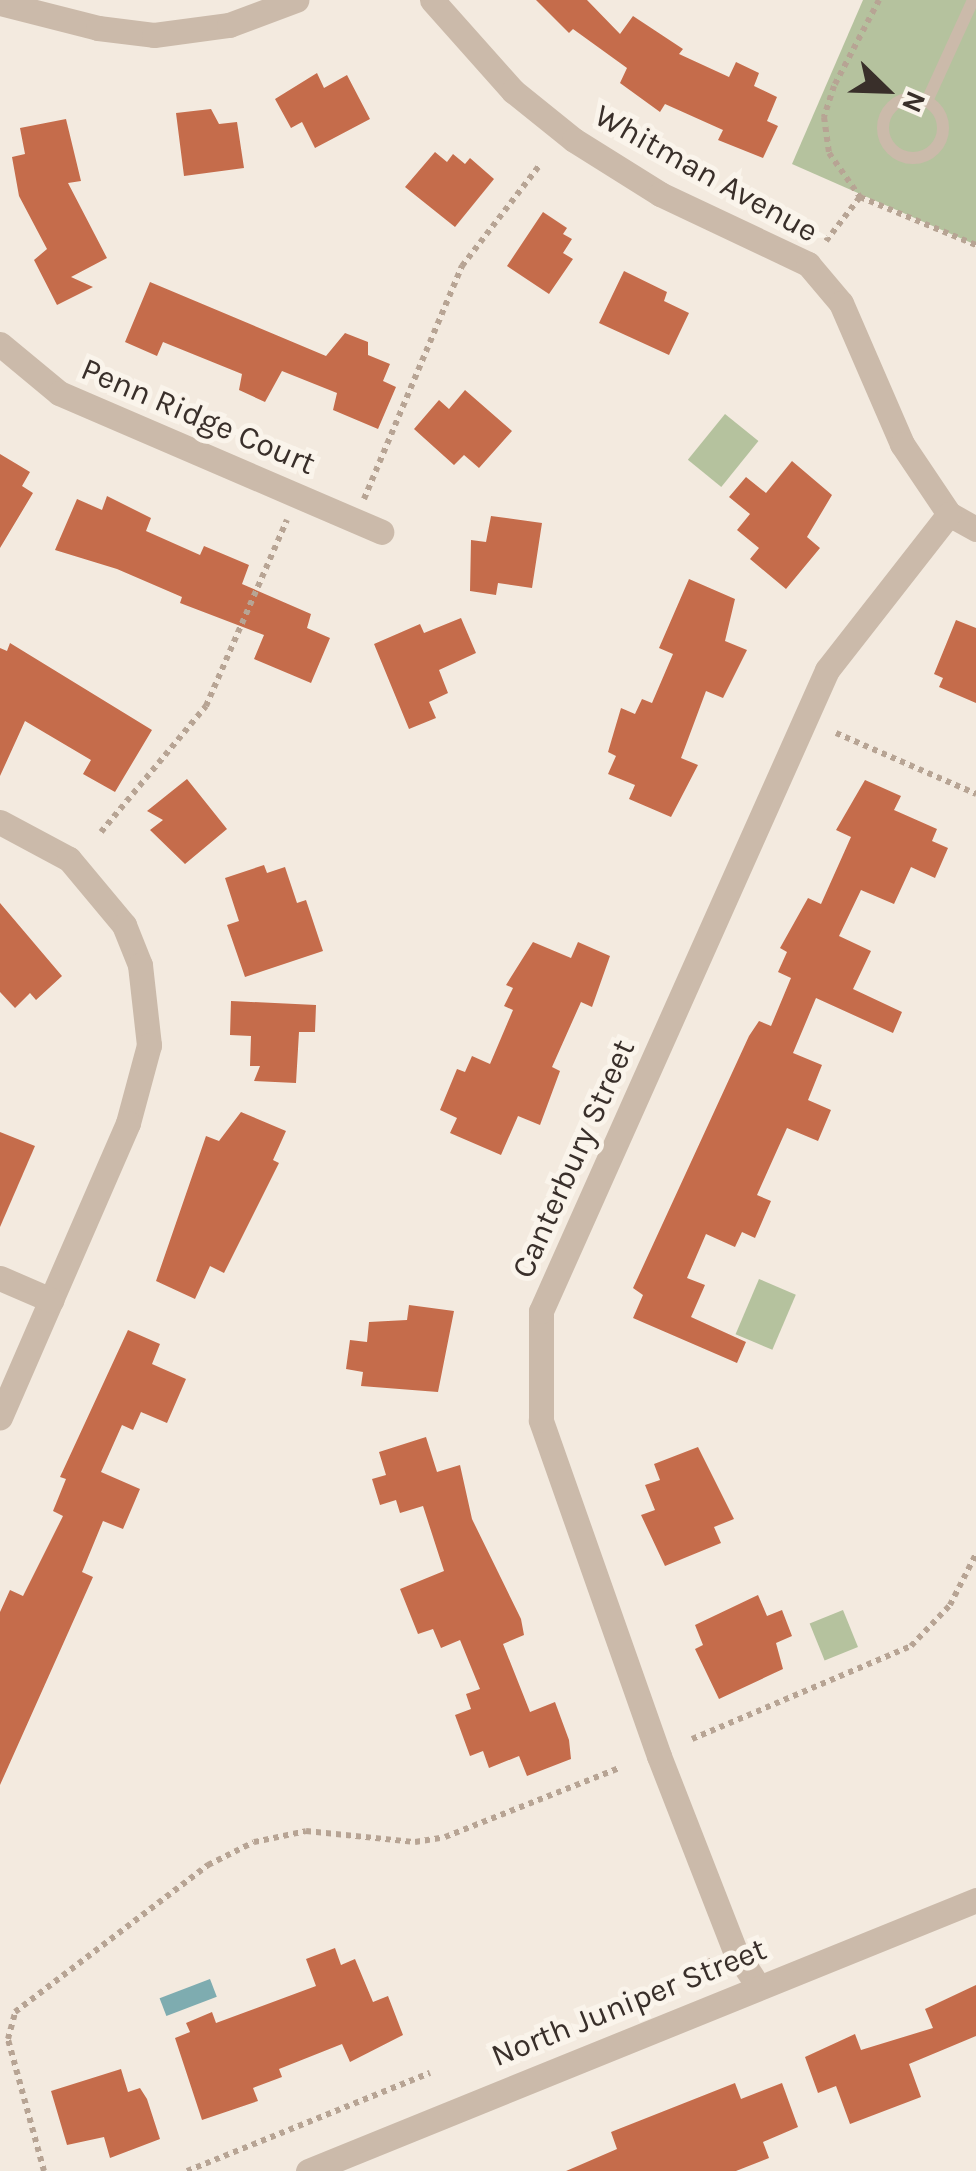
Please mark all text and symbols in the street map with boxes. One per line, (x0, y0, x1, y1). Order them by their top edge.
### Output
north arrow (836, 40, 936, 140)
text: N (895, 86, 933, 118)
street label: Whitman Avenue (588, 97, 824, 251)
street label: Penn Ridge Court (75, 350, 321, 484)
street label: Canterbury Street (504, 1034, 644, 1284)
street label: North Juniper Street (486, 1930, 772, 2076)

